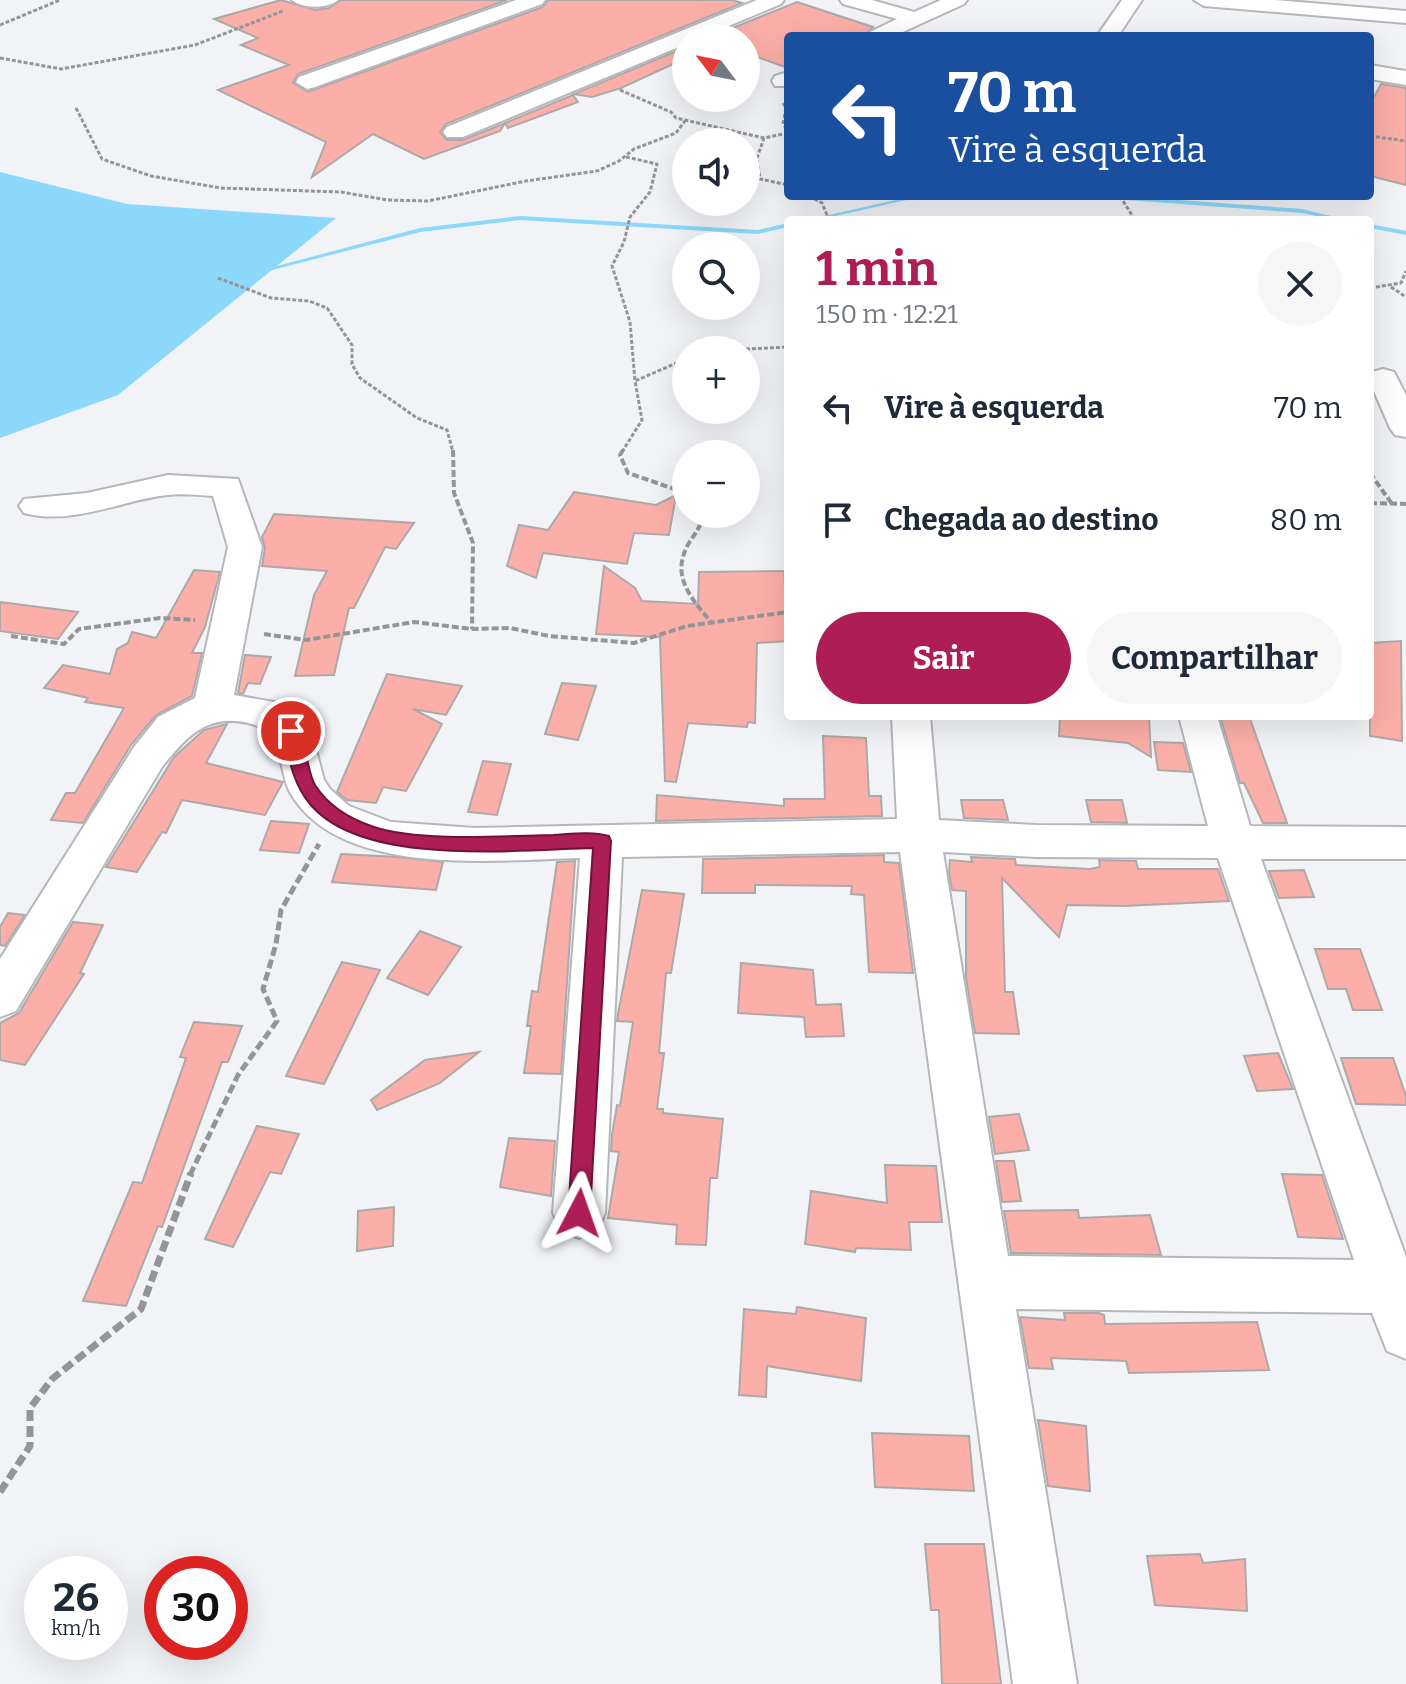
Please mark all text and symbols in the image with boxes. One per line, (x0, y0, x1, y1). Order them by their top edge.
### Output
north arrow (672, 24, 760, 112)
map controls (672, 24, 760, 528)
text: 70 m (948, 60, 1076, 127)
icon: left (816, 64, 920, 168)
button: sound (672, 128, 760, 216)
text: Vire à esquerda (948, 128, 1206, 172)
button: search (672, 232, 760, 320)
text: 1 min (816, 240, 937, 298)
button: close (1258, 242, 1342, 326)
text: 150 m · 12:21 (816, 299, 958, 330)
button: + (672, 336, 760, 424)
icon: left (816, 386, 860, 430)
text: Vire à esquerda (884, 390, 1104, 426)
text: 70 m (1274, 390, 1342, 426)
button: − (672, 440, 760, 528)
icon: arrive (816, 498, 860, 542)
text: Chegada ao destino (884, 502, 1159, 538)
text: 80 m (1270, 502, 1342, 538)
button: Sair (816, 612, 1071, 704)
button: Compartilhar (1087, 612, 1342, 704)
pin (257, 697, 325, 765)
icon: arrive (269, 709, 313, 753)
position arrow (537, 1171, 621, 1255)
speed limit sign: 30 (144, 1556, 248, 1660)
text: 26 (53, 1574, 99, 1622)
text: km/h (51, 1616, 101, 1640)

